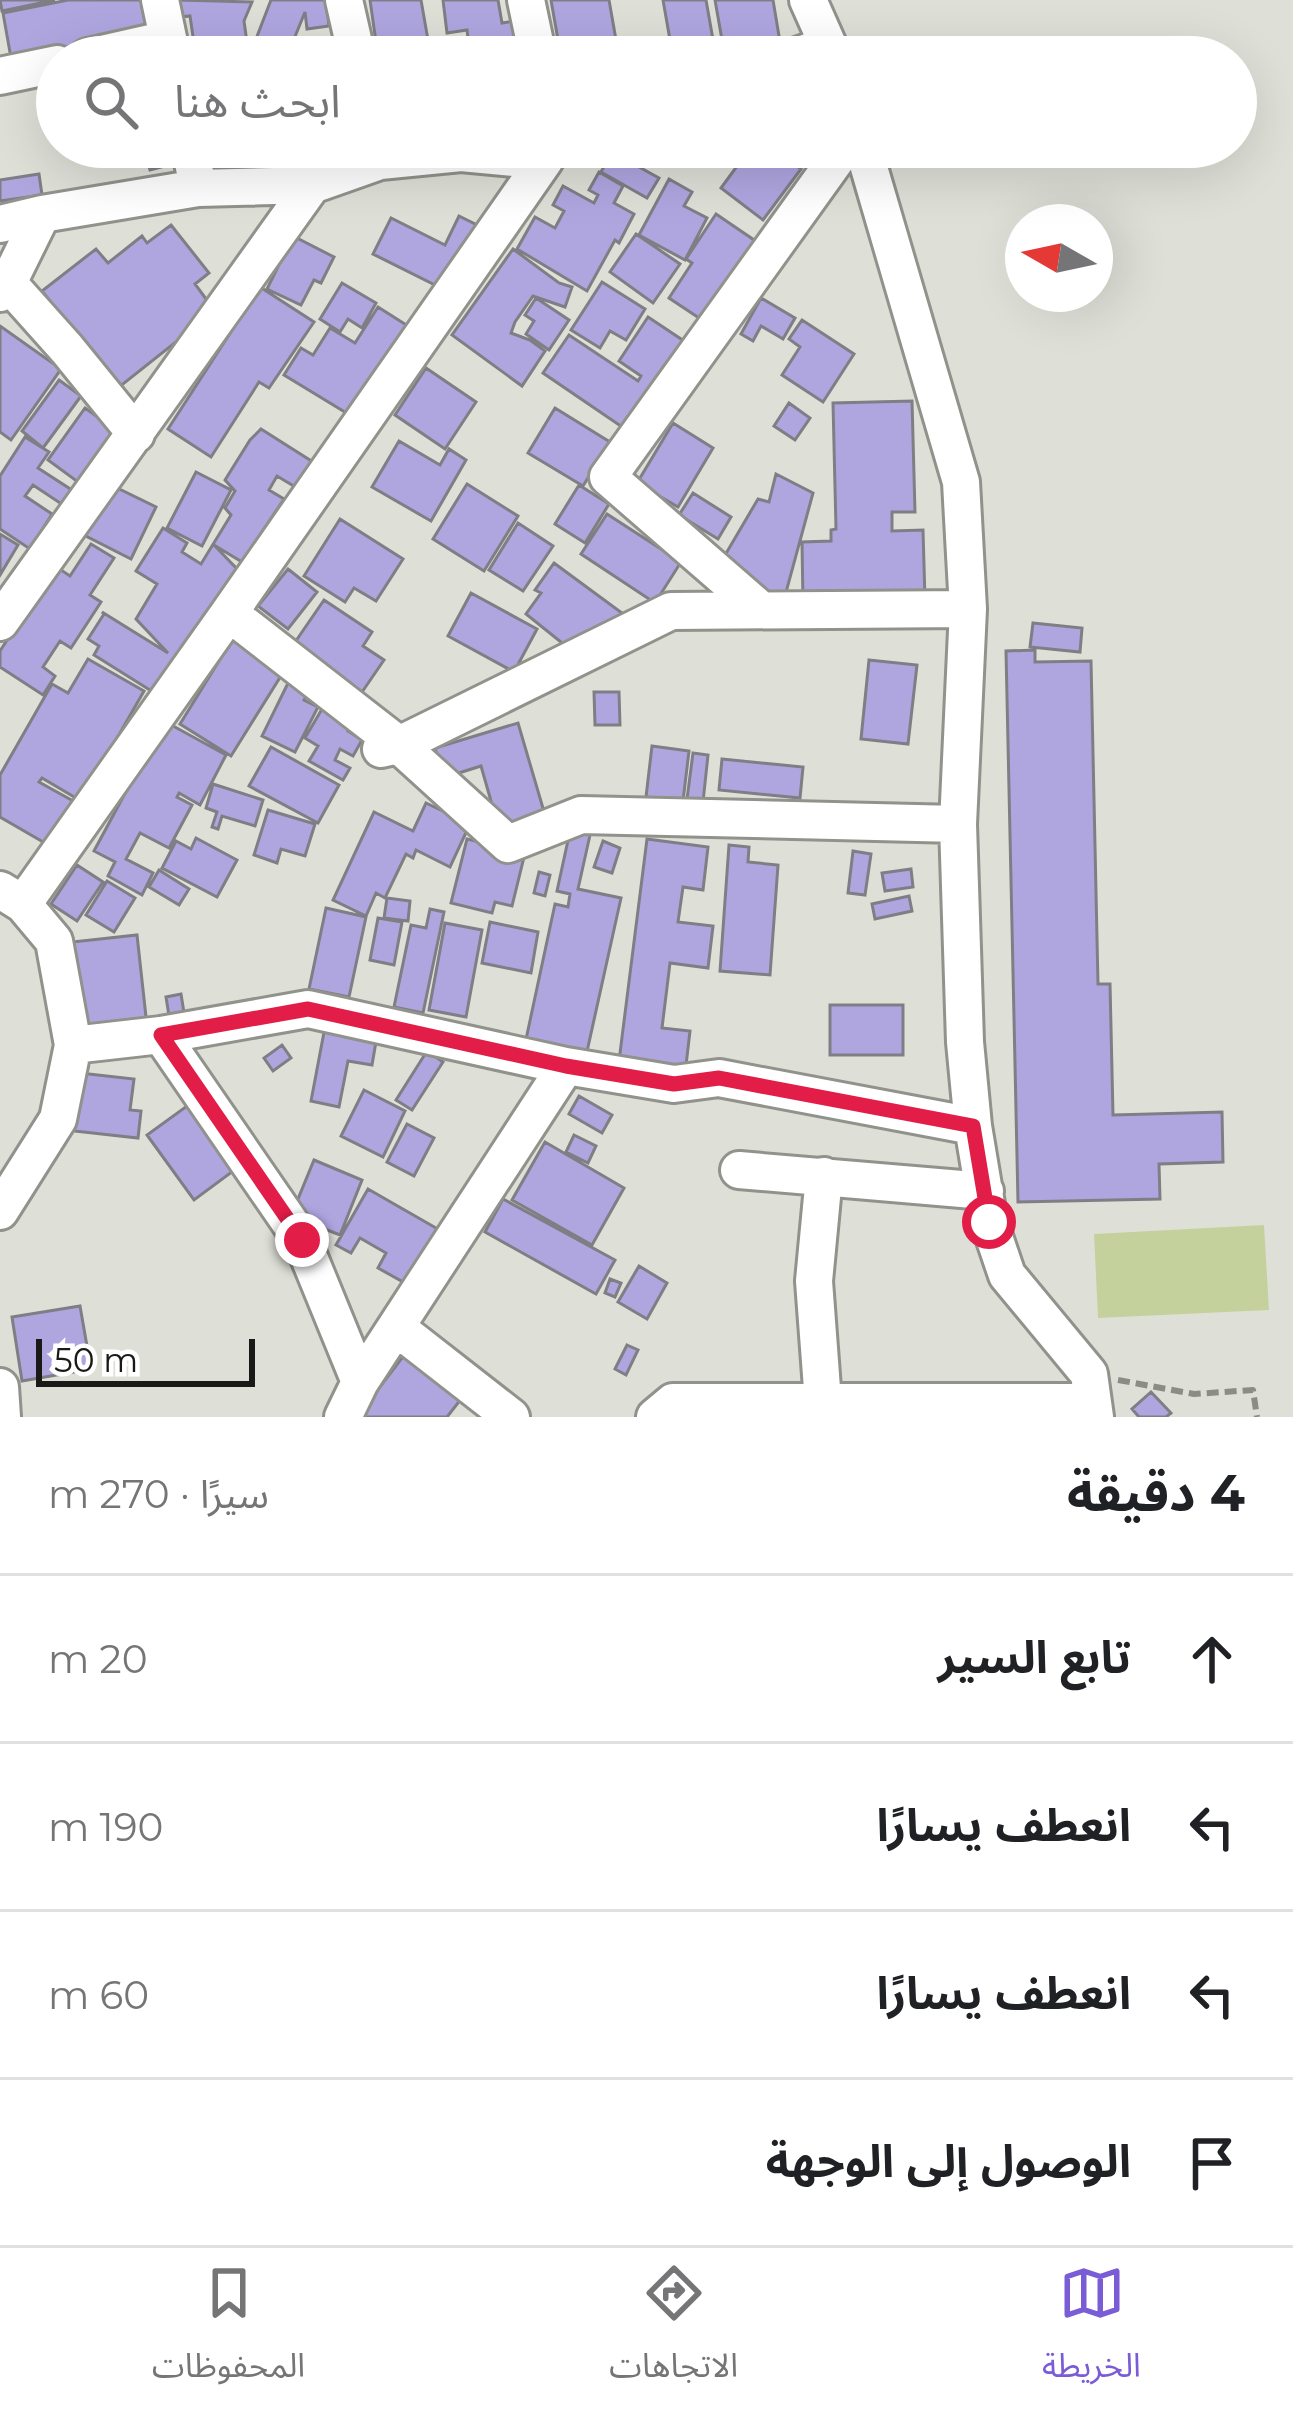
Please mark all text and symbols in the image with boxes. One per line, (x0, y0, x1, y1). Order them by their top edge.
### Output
search box (36, 36, 1257, 168)
icon: search (78, 69, 144, 135)
text: ابحث هنا (174, 73, 341, 128)
north arrow (1005, 204, 1113, 312)
route start (962, 1195, 1016, 1249)
route end (275, 1213, 329, 1267)
scale bar (36, 1333, 255, 1386)
text: 50 m (54, 1340, 138, 1380)
text: 4 دقيقة (1067, 1462, 1245, 1524)
text: سيرًا · 270 m (48, 1470, 269, 1518)
icon: ahead (1179, 1626, 1245, 1692)
text: تابع السير (938, 1629, 1131, 1684)
text: 20 m (48, 1635, 148, 1683)
icon: left (1179, 1794, 1245, 1860)
text: انعطف يسارًا (877, 1797, 1131, 1852)
text: 190 m (48, 1803, 163, 1851)
icon: left (1179, 1962, 1245, 2028)
text: انعطف يسارًا (877, 1965, 1131, 2020)
text: 60 m (48, 1971, 149, 2019)
icon: arrive (1179, 2130, 1245, 2196)
text: الوصول إلى الوجهة (766, 2133, 1131, 2188)
tab: المحفوظات (152, 2260, 305, 2401)
tab: الاتجاهات (609, 2260, 738, 2401)
tab: الخريطة (1042, 2260, 1141, 2401)

